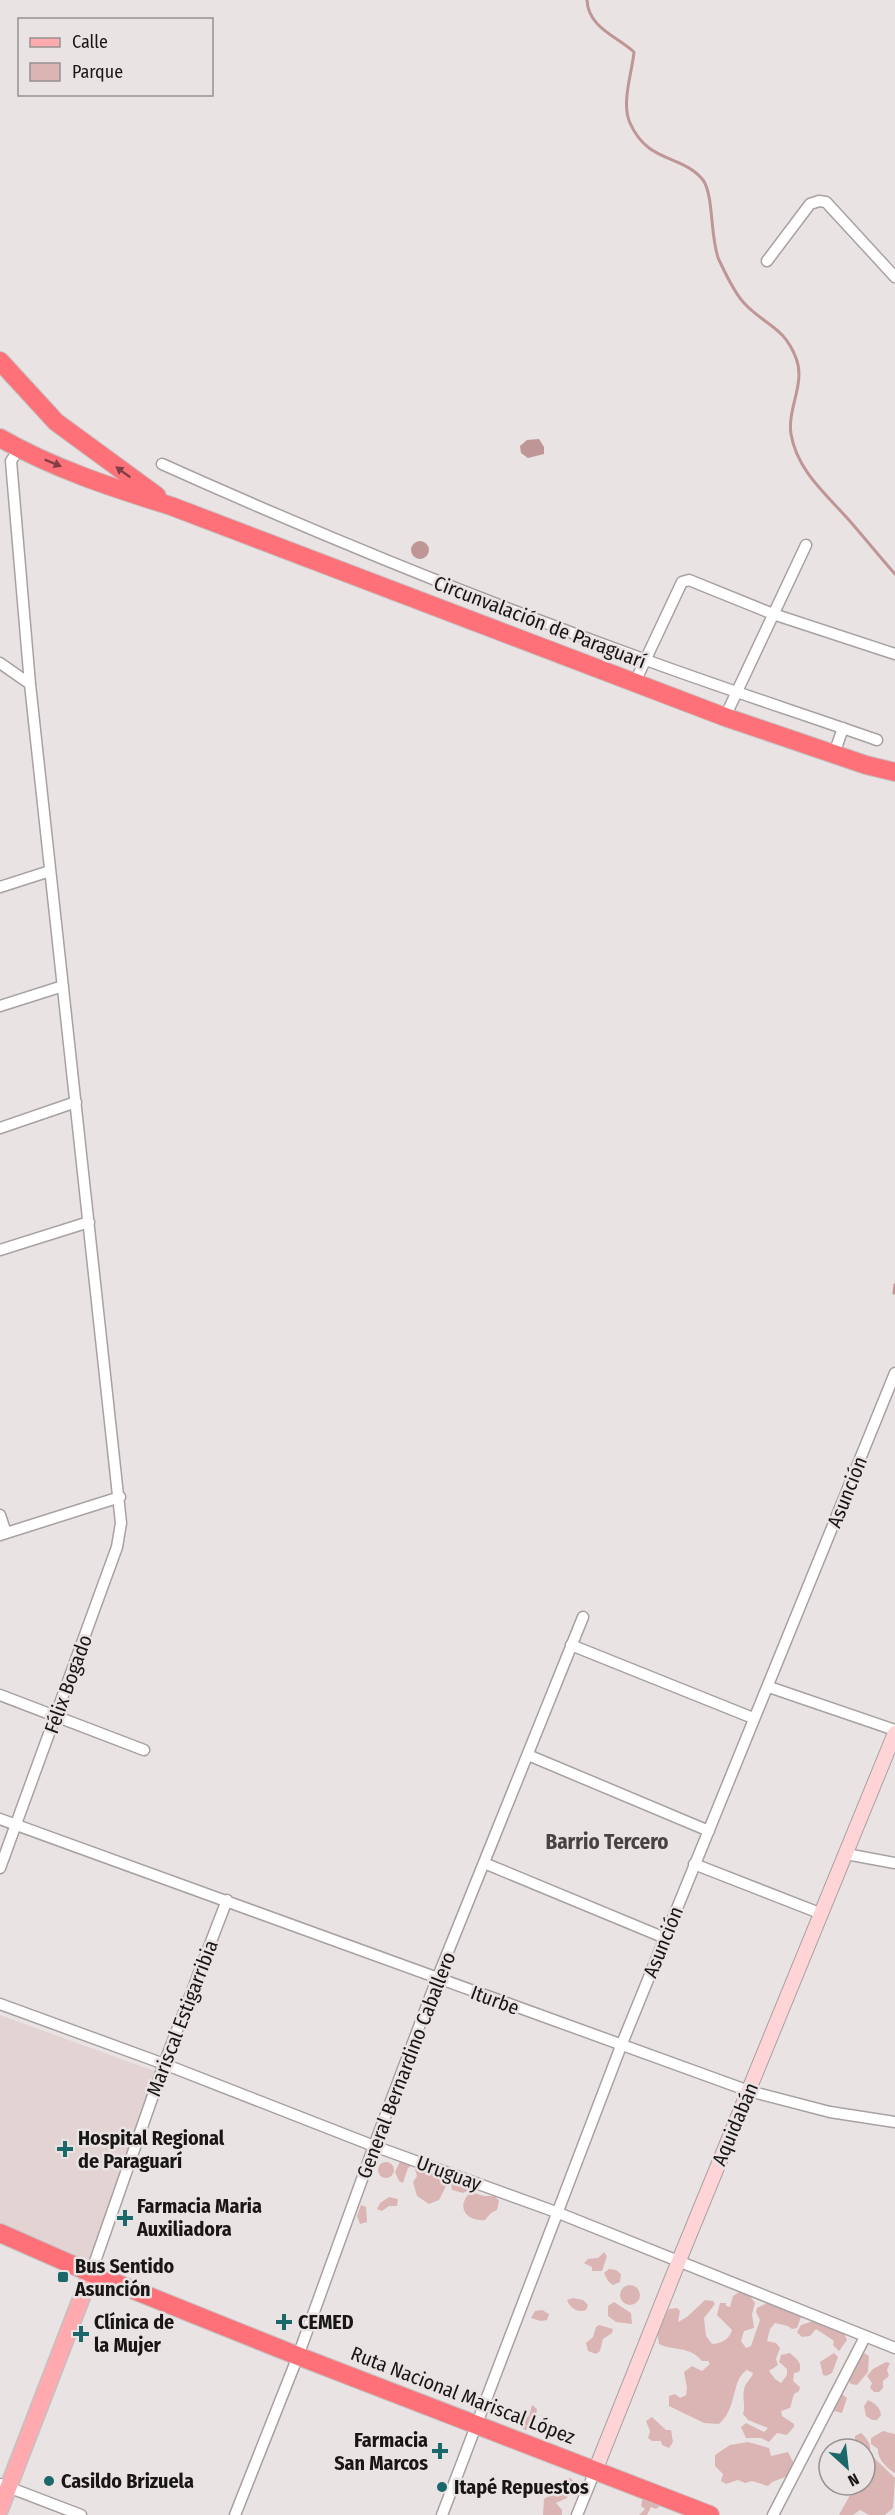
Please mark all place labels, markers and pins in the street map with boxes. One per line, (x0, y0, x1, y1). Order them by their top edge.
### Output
place label: Hospital Regional de Paraguarí (78, 2126, 225, 2173)
marker: Hospital Regional de Paraguarí (56, 2140, 74, 2158)
place label: Farmacia Maria Auxiliadora (136, 2194, 262, 2241)
marker: Farmacia Maria Auxiliadora (118, 2211, 132, 2225)
place label: Bus Sentido Asunción (74, 2254, 175, 2301)
marker: Bus Sentido Asunción (56, 2270, 70, 2284)
place label: Clínica de la Mujer (94, 2310, 174, 2357)
place label: CEMED (298, 2310, 354, 2334)
marker: CEMED (275, 2313, 293, 2331)
marker: Clínica de la Mujer (72, 2325, 90, 2343)
place label: Farmacia San Marcos (334, 2428, 428, 2475)
marker: Farmacia San Marcos (433, 2444, 447, 2458)
place label: Casildo Brizuela (61, 2469, 194, 2493)
marker: Casildo Brizuela (42, 2474, 56, 2488)
place label: Itapé Repuestos (454, 2475, 589, 2499)
marker: Itapé Repuestos (435, 2480, 449, 2494)

